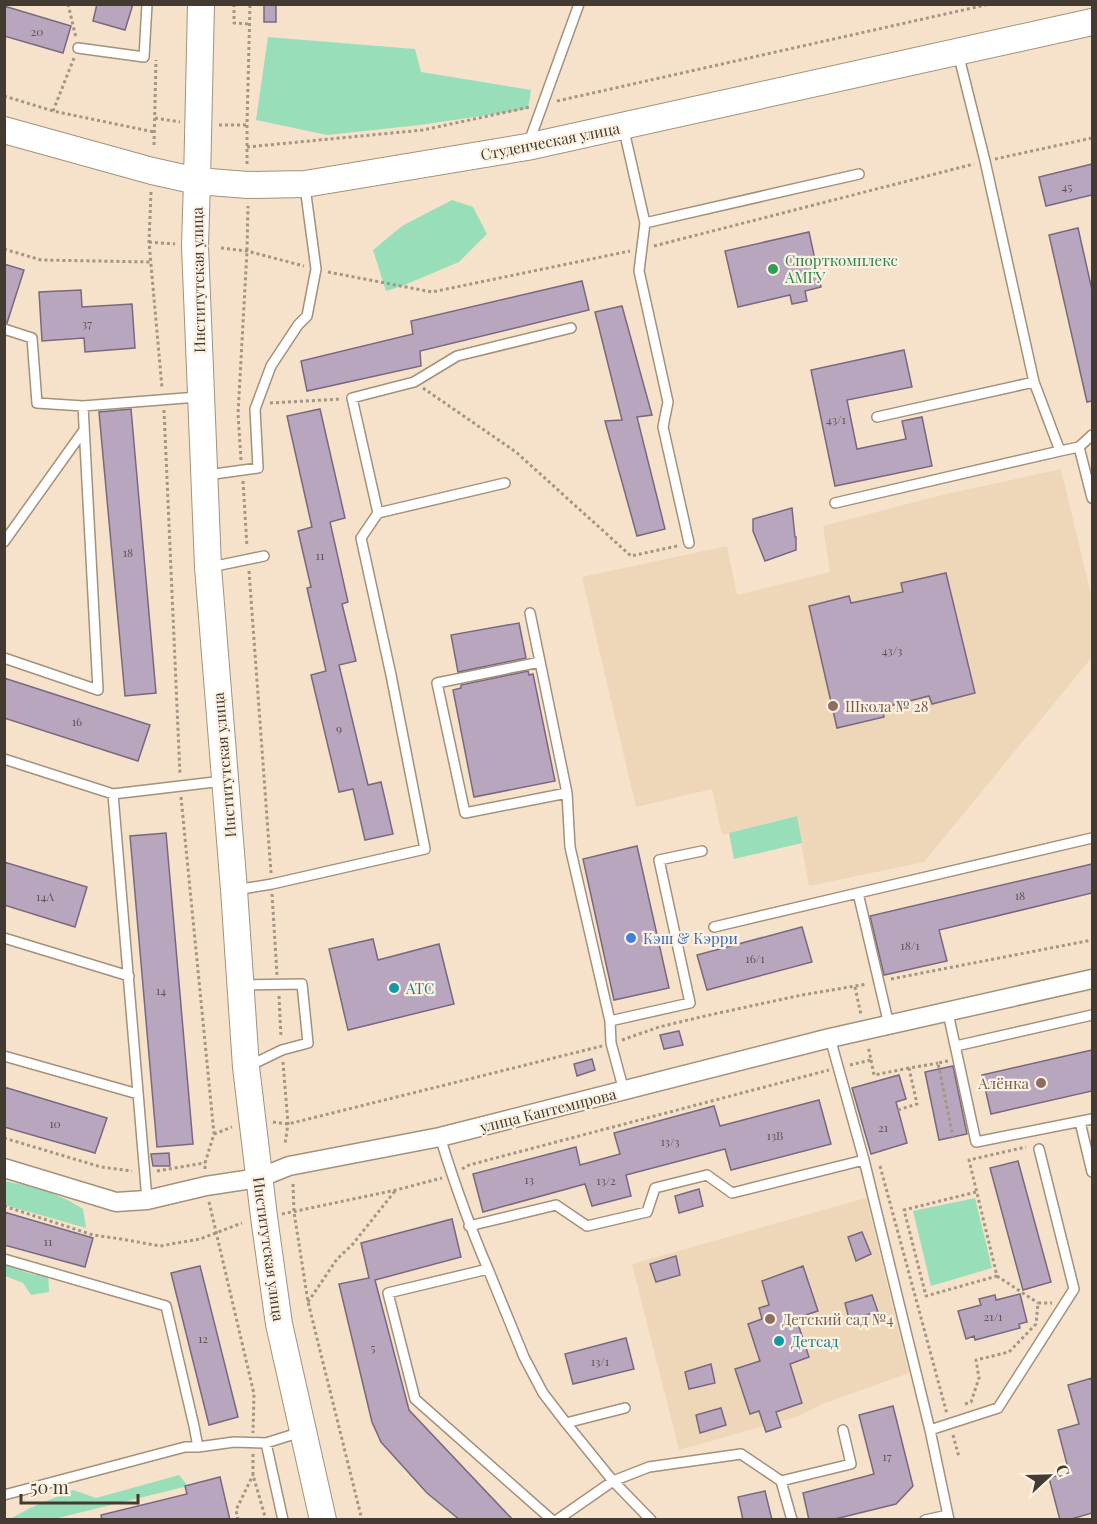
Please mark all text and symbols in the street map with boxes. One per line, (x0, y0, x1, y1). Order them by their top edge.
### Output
house number: 20 (31, 23, 43, 39)
street label: Студенческая улица (479, 118, 622, 164)
house number: 45 (1062, 178, 1072, 194)
street label: Институтская улица (187, 206, 209, 353)
place label: Спорткомплекс АМГУ (784, 250, 898, 287)
marker: Спорткомплекс АМГУ (766, 262, 780, 276)
house number: 37 (82, 315, 92, 331)
house number: 43/1 (826, 411, 847, 427)
house number: 18 (123, 544, 133, 560)
house number: 11 (316, 547, 325, 563)
house number: 43/3 (882, 642, 902, 658)
street label: Институтская улица (208, 691, 240, 838)
place label: Школа № 28 (845, 696, 929, 716)
marker: Школа № 28 (826, 699, 840, 713)
house number: 16 (72, 713, 82, 729)
house number: 9 (336, 720, 342, 736)
house number: 18 (1015, 887, 1025, 903)
house number: 14А (36, 888, 54, 904)
place label: Кэш & Кэрри (643, 928, 738, 948)
marker: Кэш & Кэрри (624, 931, 638, 945)
house number: 18/1 (900, 937, 920, 953)
house number: 16/1 (745, 950, 765, 966)
place label: АТС (405, 978, 434, 998)
marker: АТС (387, 981, 401, 995)
house number: 14 (156, 982, 166, 998)
place label: Алёнка (977, 1073, 1030, 1093)
marker: Алёнка (1034, 1076, 1048, 1090)
street label: улица Кантемирова (477, 1083, 619, 1137)
house number: 10 (49, 1115, 61, 1131)
house number: 21 (878, 1119, 889, 1135)
house number: 13В (766, 1127, 784, 1143)
house number: 13/3 (660, 1133, 680, 1149)
house number: 13 (524, 1171, 534, 1187)
house number: 13/2 (596, 1172, 616, 1188)
street label: Институтская улица (249, 1176, 289, 1323)
house number: 11 (44, 1233, 53, 1249)
house number: 21/1 (983, 1308, 1003, 1324)
place label: Детский сад №4 (782, 1309, 894, 1329)
marker: Детский сад №4 (763, 1312, 777, 1326)
house number: 12 (198, 1330, 208, 1346)
place label: Детсад (791, 1331, 839, 1351)
marker: Детсад (772, 1334, 786, 1348)
house number: 5 (371, 1339, 376, 1355)
house number: 13/1 (591, 1353, 610, 1369)
north arrow (1019, 1446, 1079, 1506)
house number: 17 (882, 1448, 892, 1464)
text: С (1052, 1461, 1075, 1479)
scale bar (21, 1467, 138, 1505)
text: 50 m (30, 1475, 69, 1499)

